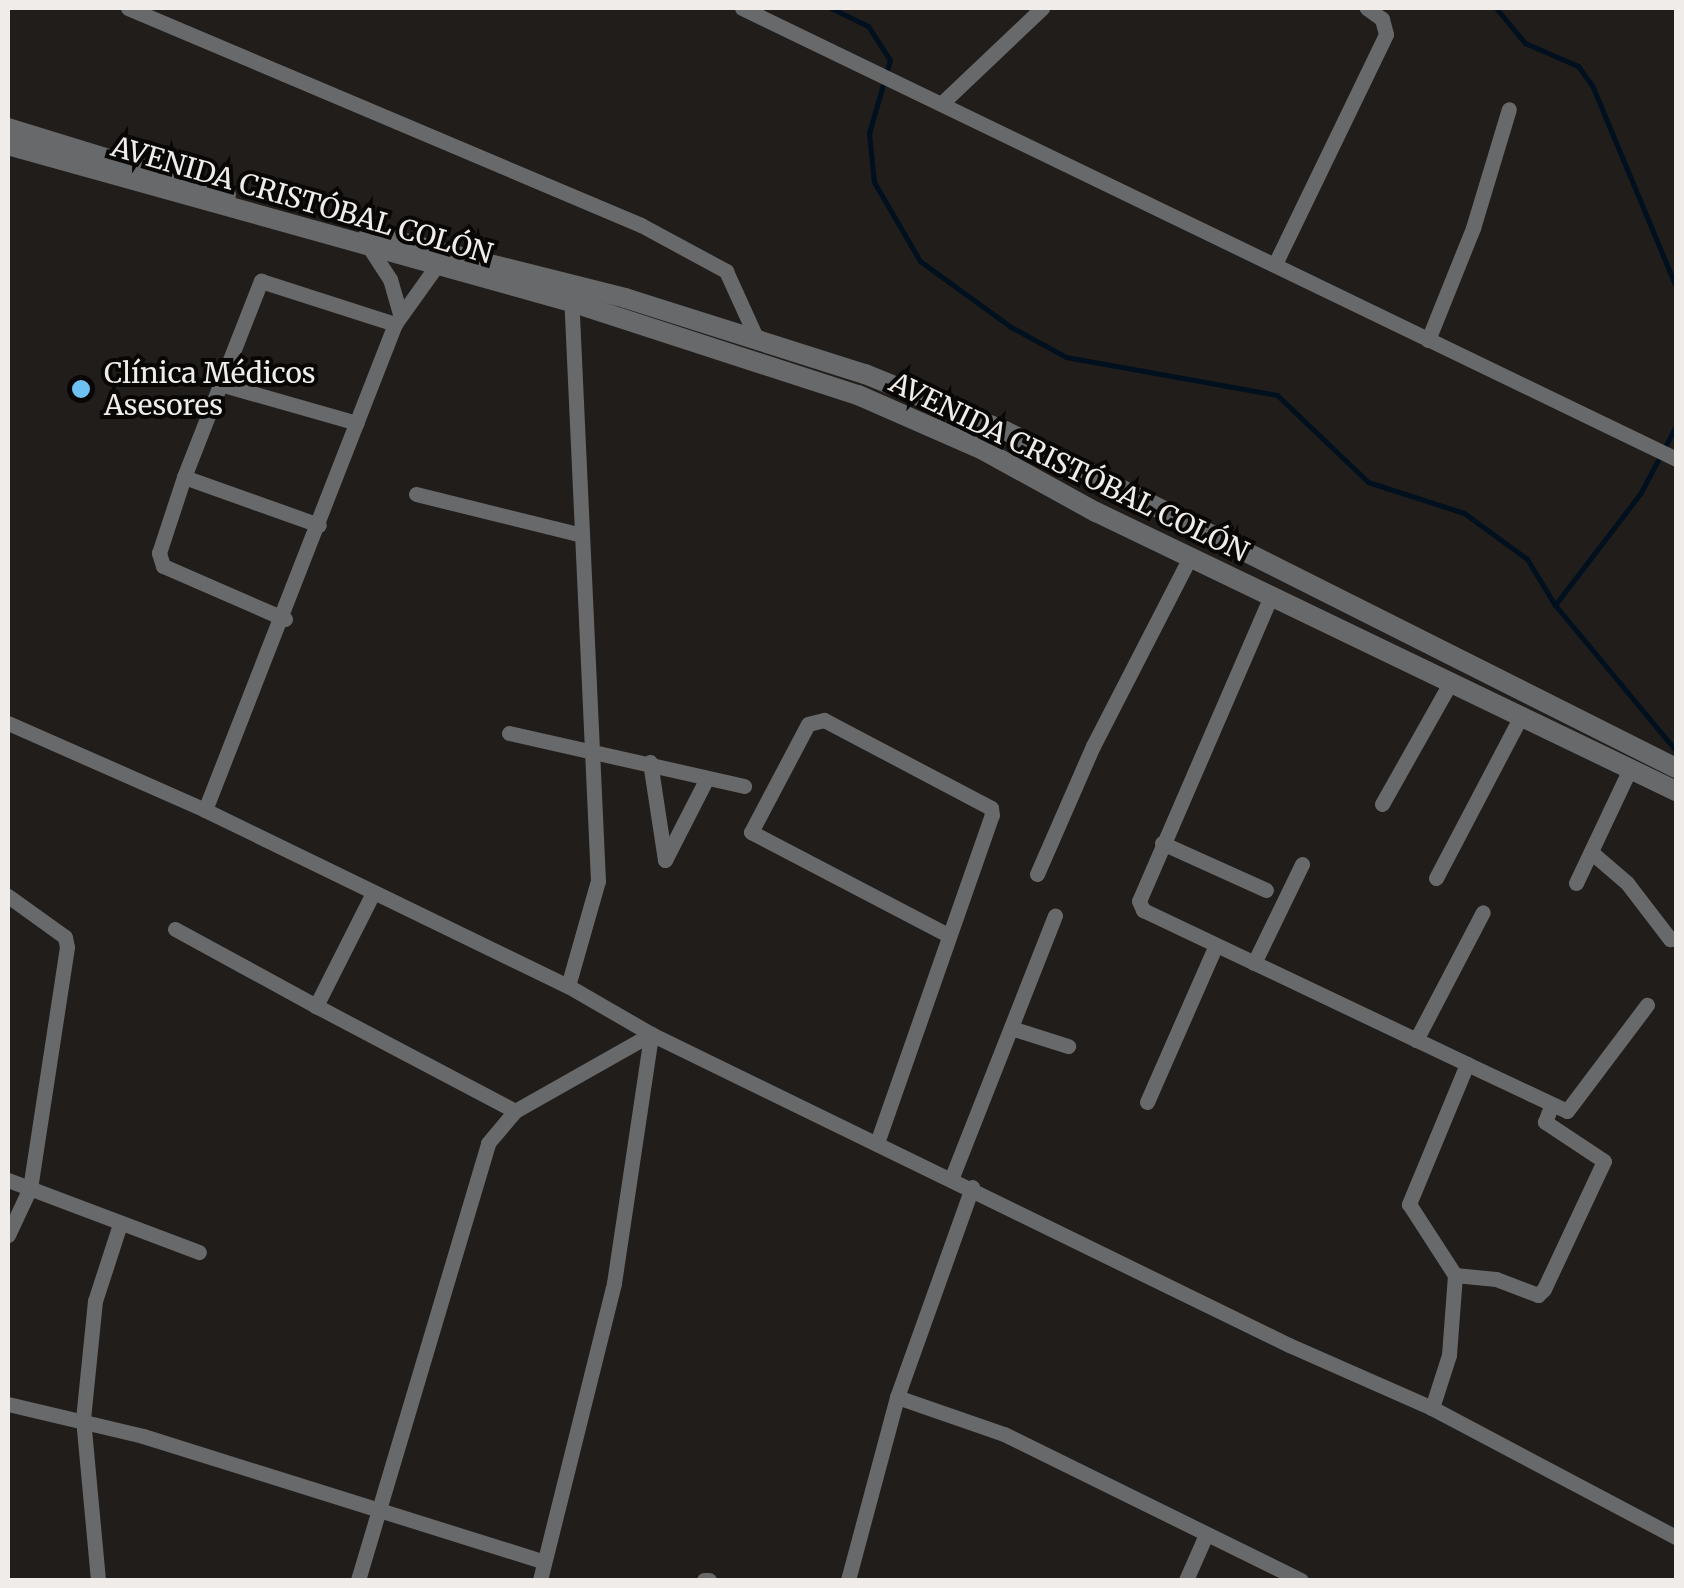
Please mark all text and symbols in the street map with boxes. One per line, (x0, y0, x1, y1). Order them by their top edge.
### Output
street label: AVENIDA CRISTÓBAL COLÓN (108, 129, 496, 271)
place label: Clínica Médicos Asesores (104, 356, 316, 422)
street label: AVENIDA CRISTÓBAL COLÓN (884, 365, 1254, 569)
marker: Clínica Médicos Asesores (68, 376, 94, 402)

